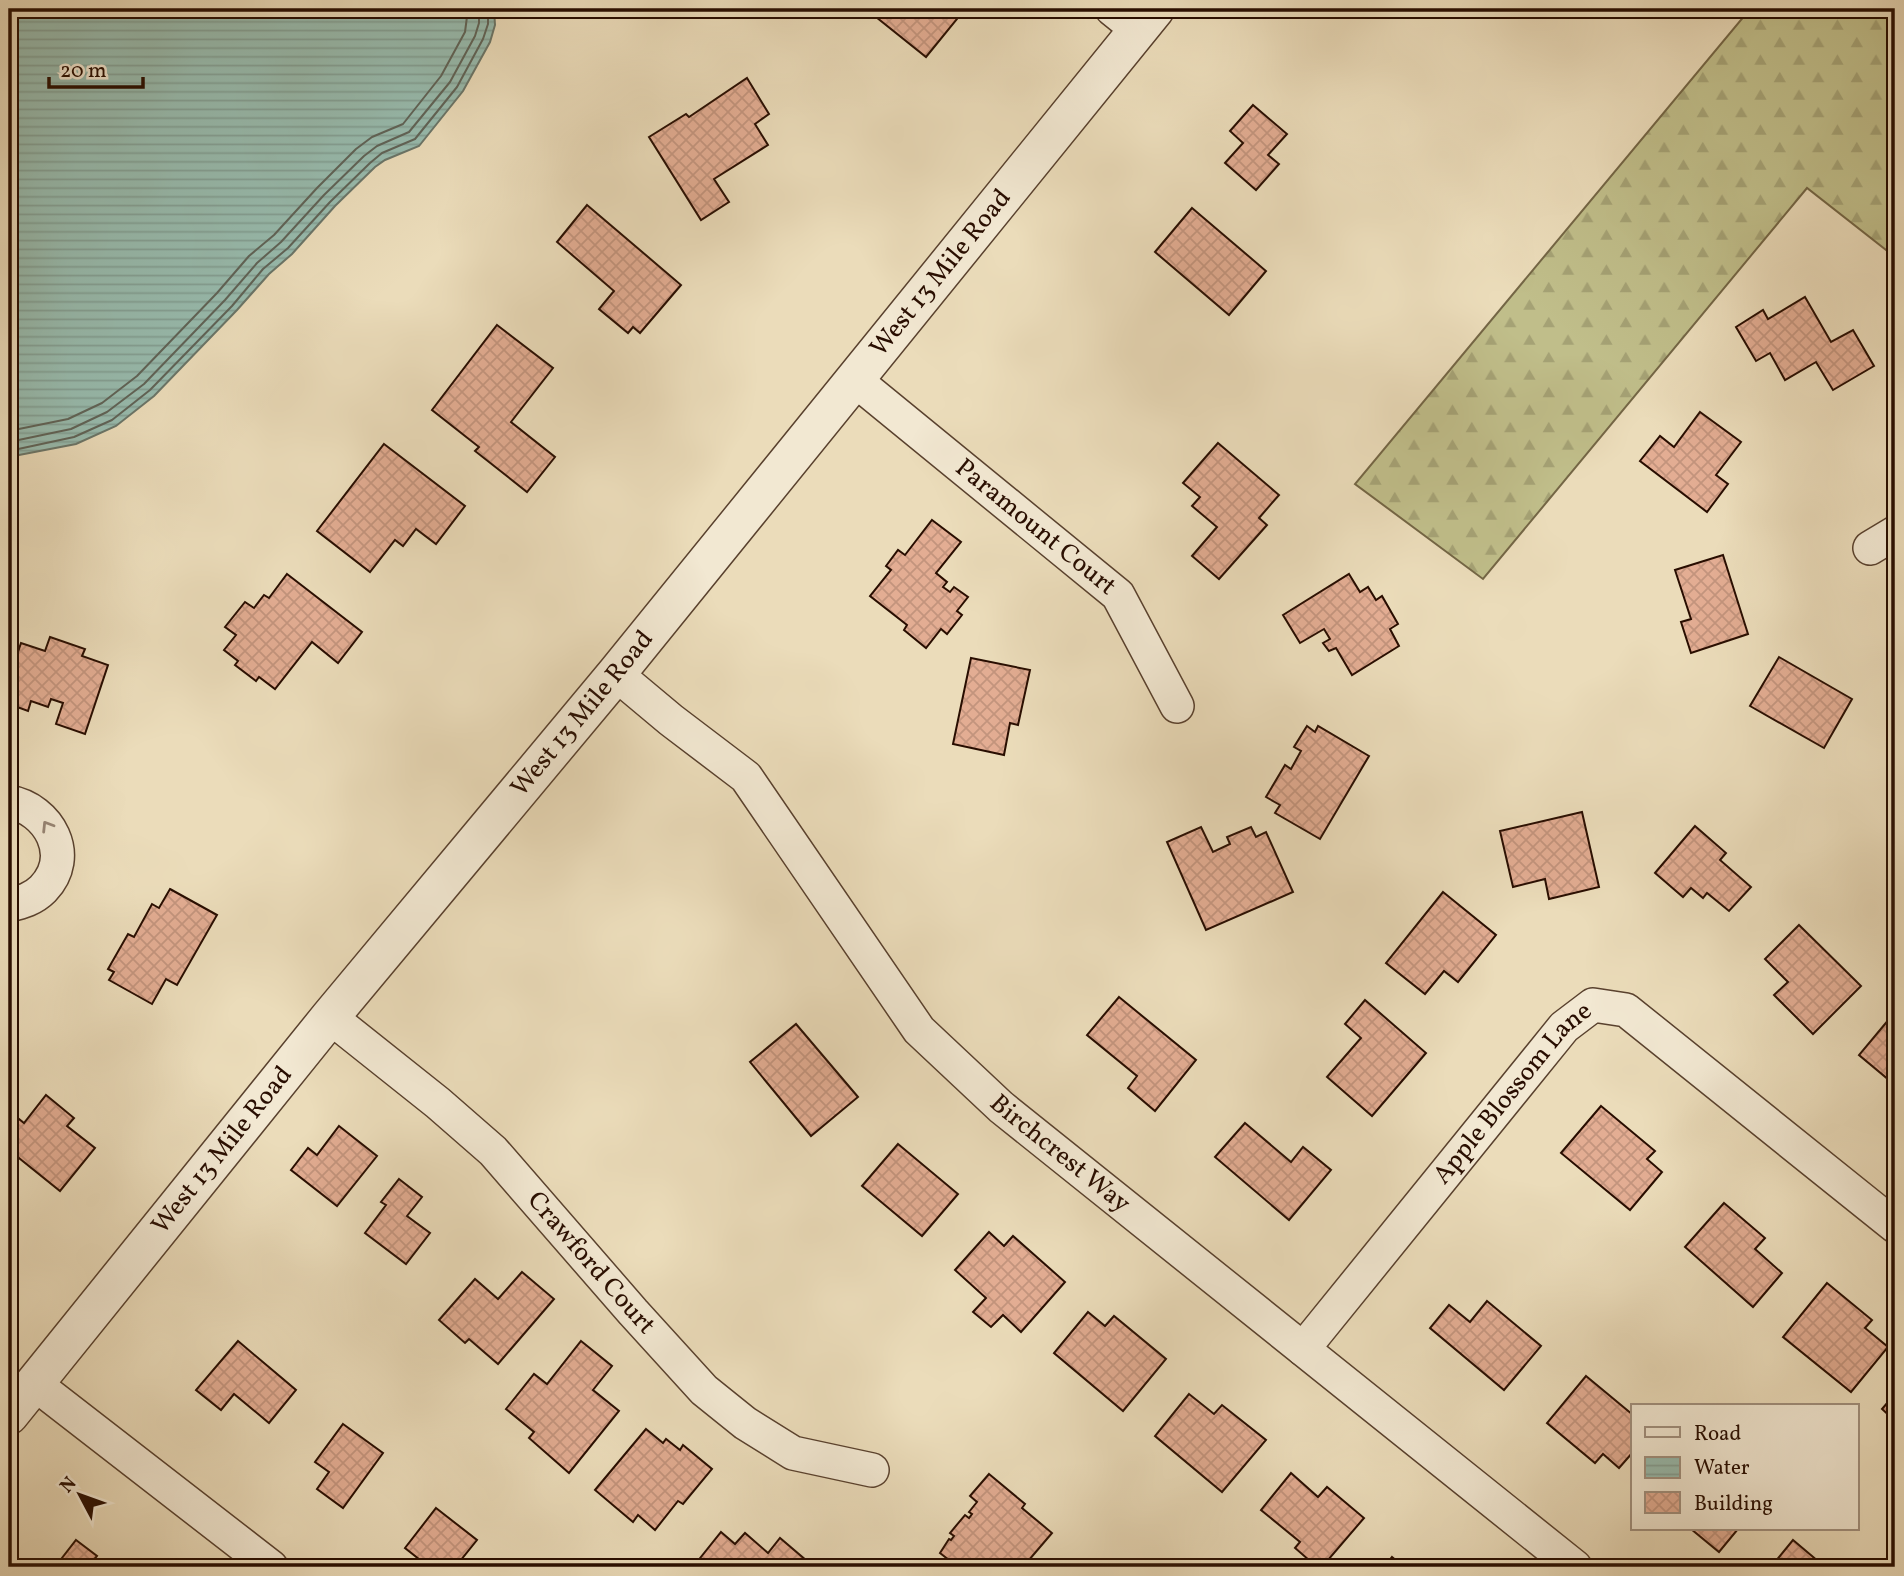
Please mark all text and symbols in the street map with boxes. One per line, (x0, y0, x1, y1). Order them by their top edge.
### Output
scale bar (49, 46, 144, 90)
text: 20 m (60, 57, 106, 86)
street label: West 13 Mile Road (862, 182, 1020, 365)
street label: Paramount Court (947, 451, 1124, 604)
street label: West 13 Mile Road (503, 623, 662, 805)
one-way arrow (42, 820, 55, 833)
street label: Apple Blossom Lane (1425, 994, 1600, 1192)
street label: West 13 Mile Road (144, 1059, 301, 1242)
street label: Birchcrest Way (981, 1087, 1138, 1222)
street label: Crawford Court (518, 1184, 663, 1343)
legend (1631, 1404, 1858, 1530)
text: Road (1694, 1420, 1741, 1449)
text: Water (1694, 1454, 1750, 1483)
north arrow (46, 1460, 116, 1530)
text: N (54, 1471, 83, 1499)
text: Building (1694, 1490, 1773, 1519)

